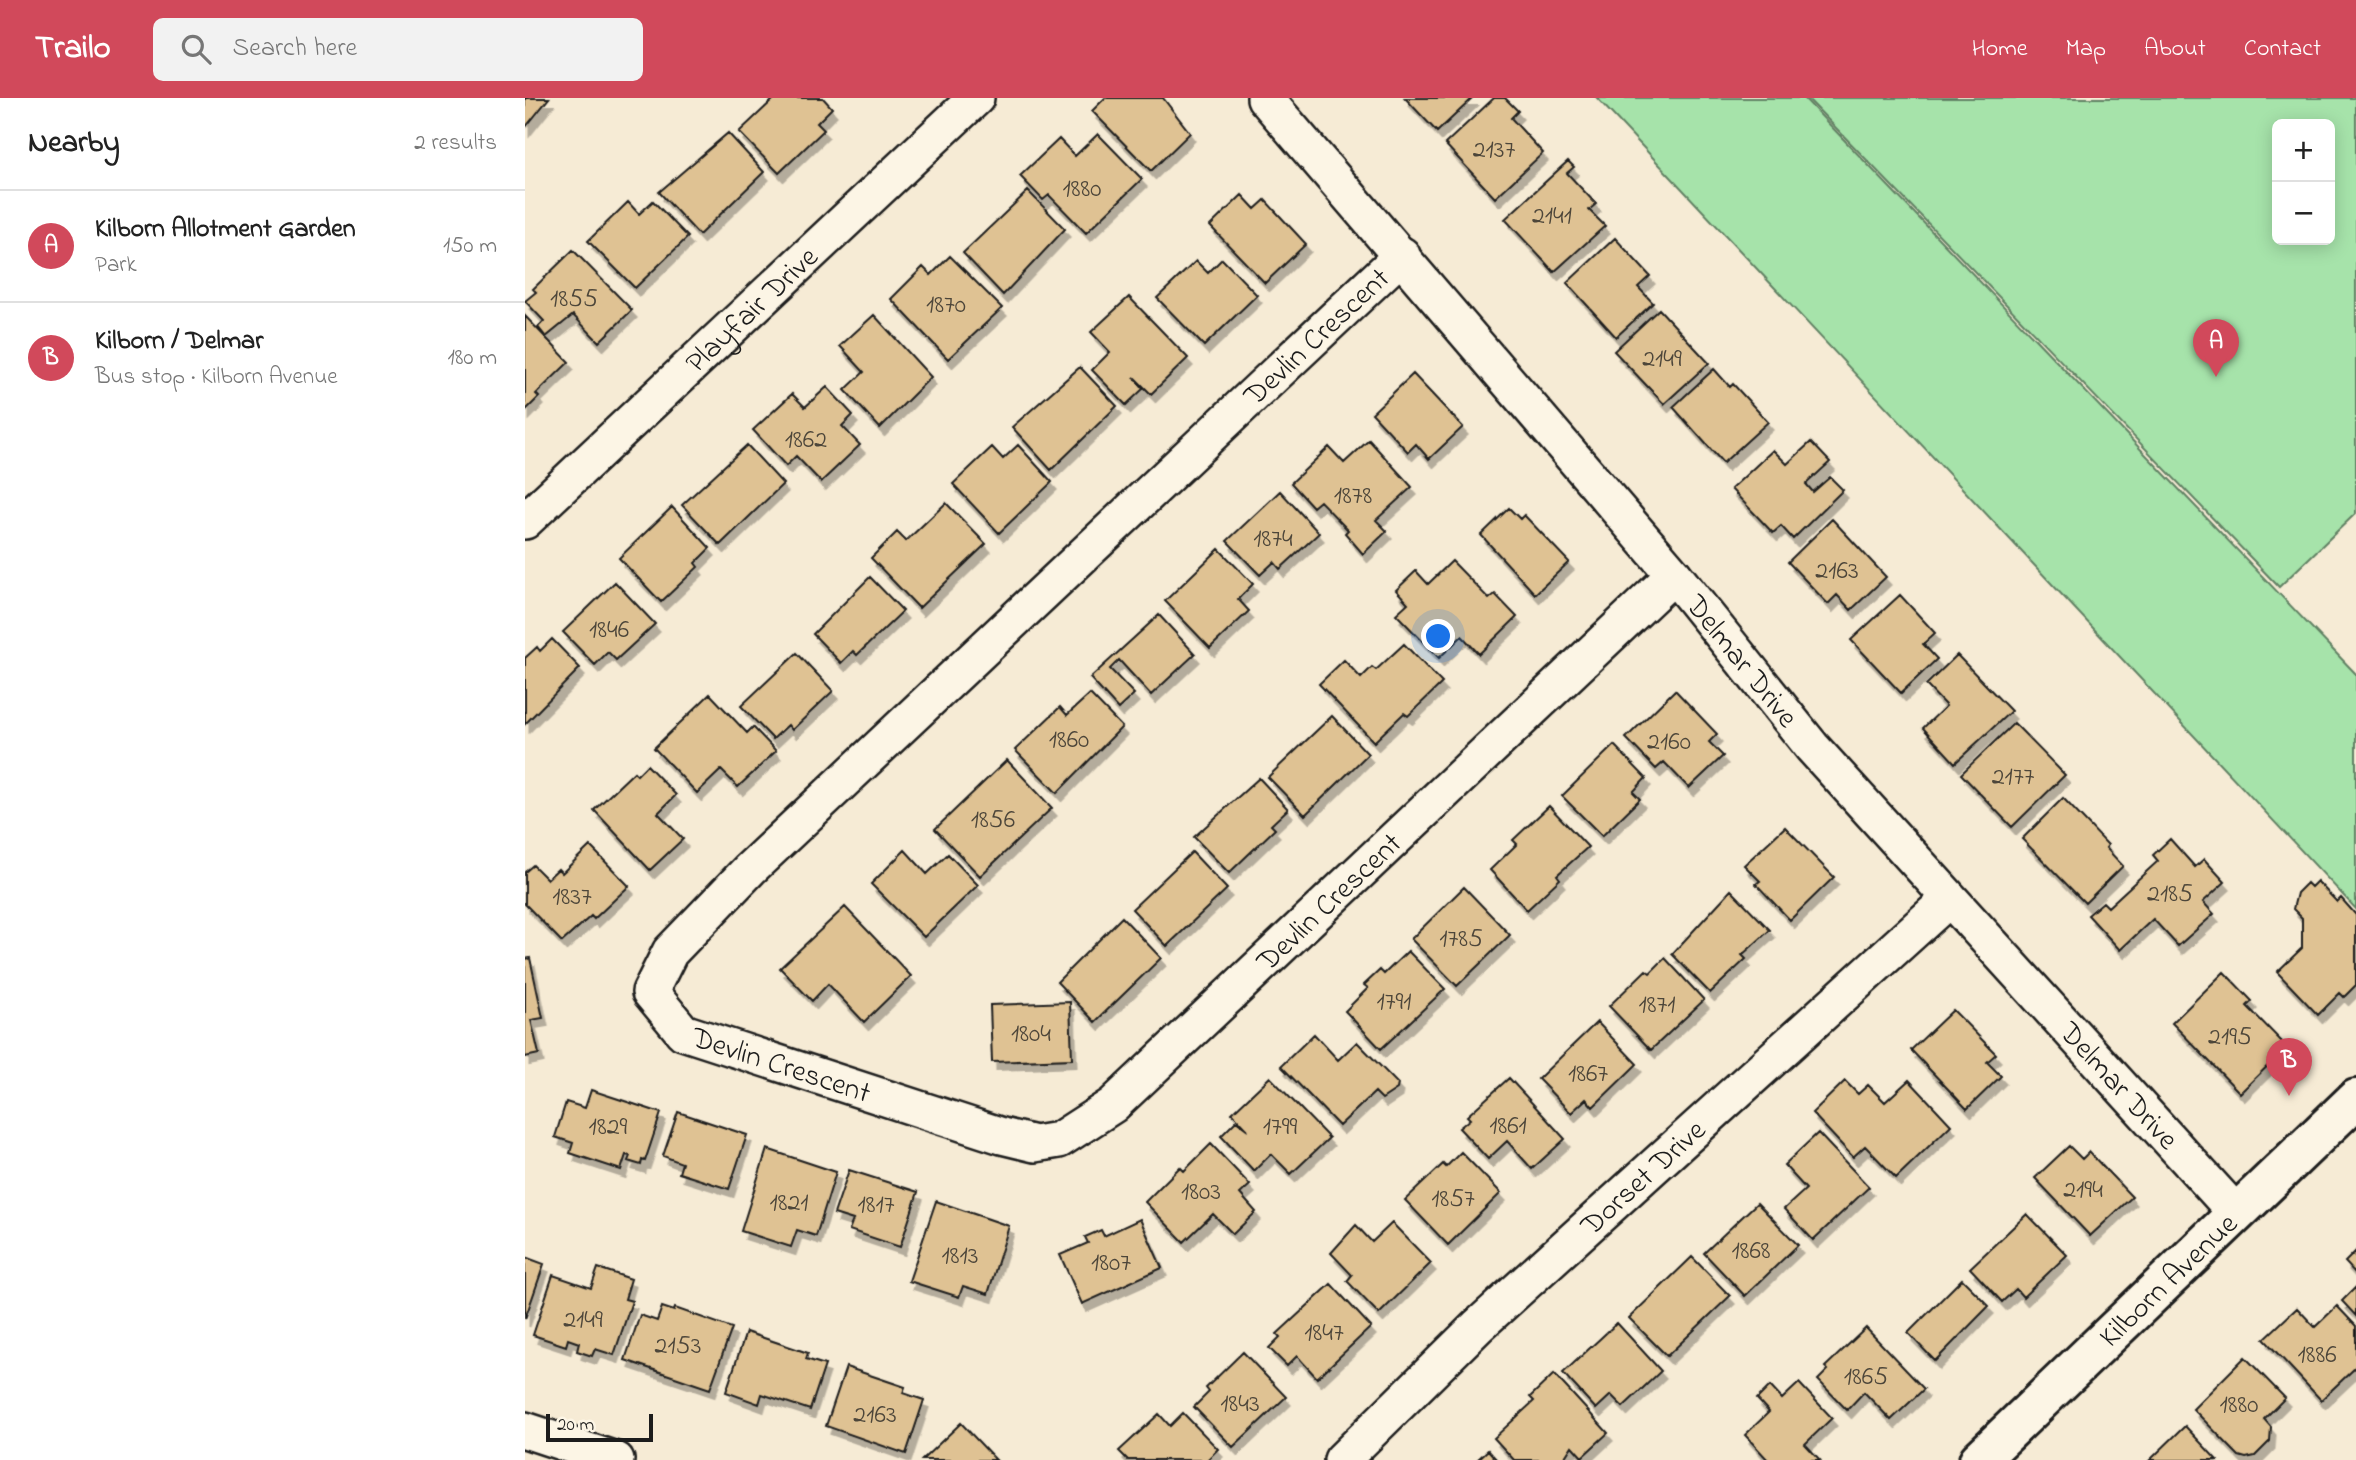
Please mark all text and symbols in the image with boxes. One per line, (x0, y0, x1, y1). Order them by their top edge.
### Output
search box (153, 18, 643, 81)
text: Trailo (35, 25, 111, 73)
icon: search (177, 30, 215, 68)
text: Search here (233, 30, 357, 68)
text: Home (1972, 32, 2028, 67)
text: Map (2066, 32, 2106, 67)
text: About (2144, 32, 2206, 67)
text: Contact (2244, 32, 2321, 67)
map controls (2272, 119, 2335, 245)
button: + (2272, 119, 2335, 182)
text: Nearby (28, 122, 120, 166)
text: 2 results (414, 127, 497, 160)
house number: 2137 (1473, 132, 1516, 170)
house number: 1880 (1062, 171, 1102, 209)
button: − (2272, 182, 2335, 245)
house number: 2141 (1532, 198, 1572, 236)
text: Kilborn Allotment Garden (95, 211, 356, 249)
text: A (44, 230, 58, 263)
text: 150 m (443, 230, 497, 263)
street label: Playfair Drive (677, 237, 830, 385)
text: Park (95, 249, 137, 282)
street label: Devlin Crescent (1234, 259, 1401, 418)
house number: 1855 (550, 281, 598, 319)
house number: 1870 (926, 287, 966, 325)
pin: A (2193, 319, 2239, 377)
text: Kilborn / Delmar (95, 323, 263, 361)
house number: 2149 (1642, 341, 1682, 379)
text: B (43, 342, 59, 375)
text: 180 m (448, 342, 497, 375)
text: Bus stop · Kilborn Avenue (95, 361, 338, 394)
house number: 1862 (785, 422, 827, 460)
house number: 1878 (1334, 478, 1372, 516)
house number: 1874 (1253, 521, 1293, 559)
house number: 2163 (1815, 553, 1859, 591)
street label: Delmar Drive (1673, 586, 1808, 739)
house number: 1846 (589, 612, 629, 650)
your location (1421, 619, 1455, 653)
house number: 1860 (1049, 722, 1089, 760)
house number: 2160 (1647, 724, 1691, 762)
house number: 2177 (1992, 759, 2035, 797)
house number: 1856 (971, 802, 1015, 840)
street label: Devlin Crescent (1247, 824, 1413, 984)
house number: 2185 (2147, 876, 2193, 914)
house number: 1837 (552, 879, 592, 917)
house number: 1785 (1439, 921, 1483, 959)
house number: 1791 (1376, 984, 1412, 1022)
house number: 1871 (1639, 987, 1676, 1025)
street label: Delmar Drive (2047, 1013, 2188, 1161)
house number: 1804 (1011, 1016, 1051, 1054)
street label: Devlin Crescent (684, 1017, 876, 1117)
house number: 2195 (2208, 1019, 2252, 1057)
pin: B (2266, 1038, 2312, 1096)
house number: 1867 (1568, 1056, 1608, 1094)
house number: 1861 (1489, 1108, 1527, 1146)
house number: 1829 (589, 1109, 628, 1147)
house number: 1799 (1263, 1109, 1297, 1147)
street label: Dorset Drive (1571, 1110, 1718, 1248)
house number: 2194 (2063, 1172, 2103, 1210)
house number: 1803 (1181, 1174, 1221, 1212)
house number: 1857 (1431, 1181, 1475, 1219)
house number: 1821 (769, 1185, 809, 1223)
house number: 1817 (858, 1187, 895, 1225)
street label: Kilborn Avenue (2090, 1204, 2249, 1359)
house number: 1868 (1731, 1233, 1771, 1271)
house number: 1813 (941, 1238, 979, 1276)
house number: 1807 (1091, 1245, 1131, 1283)
house number: 2149 (563, 1302, 603, 1340)
house number: 1847 (1304, 1315, 1344, 1353)
house number: 2153 (655, 1328, 701, 1366)
house number: 1886 (2297, 1337, 2337, 1375)
house number: 1865 (1844, 1359, 1888, 1397)
house number: 1843 (1220, 1386, 1260, 1424)
house number: 1880 (2219, 1387, 2259, 1425)
house number: 2163 (853, 1397, 897, 1435)
scale bar (546, 1411, 653, 1443)
text: 20 m (557, 1412, 594, 1439)

